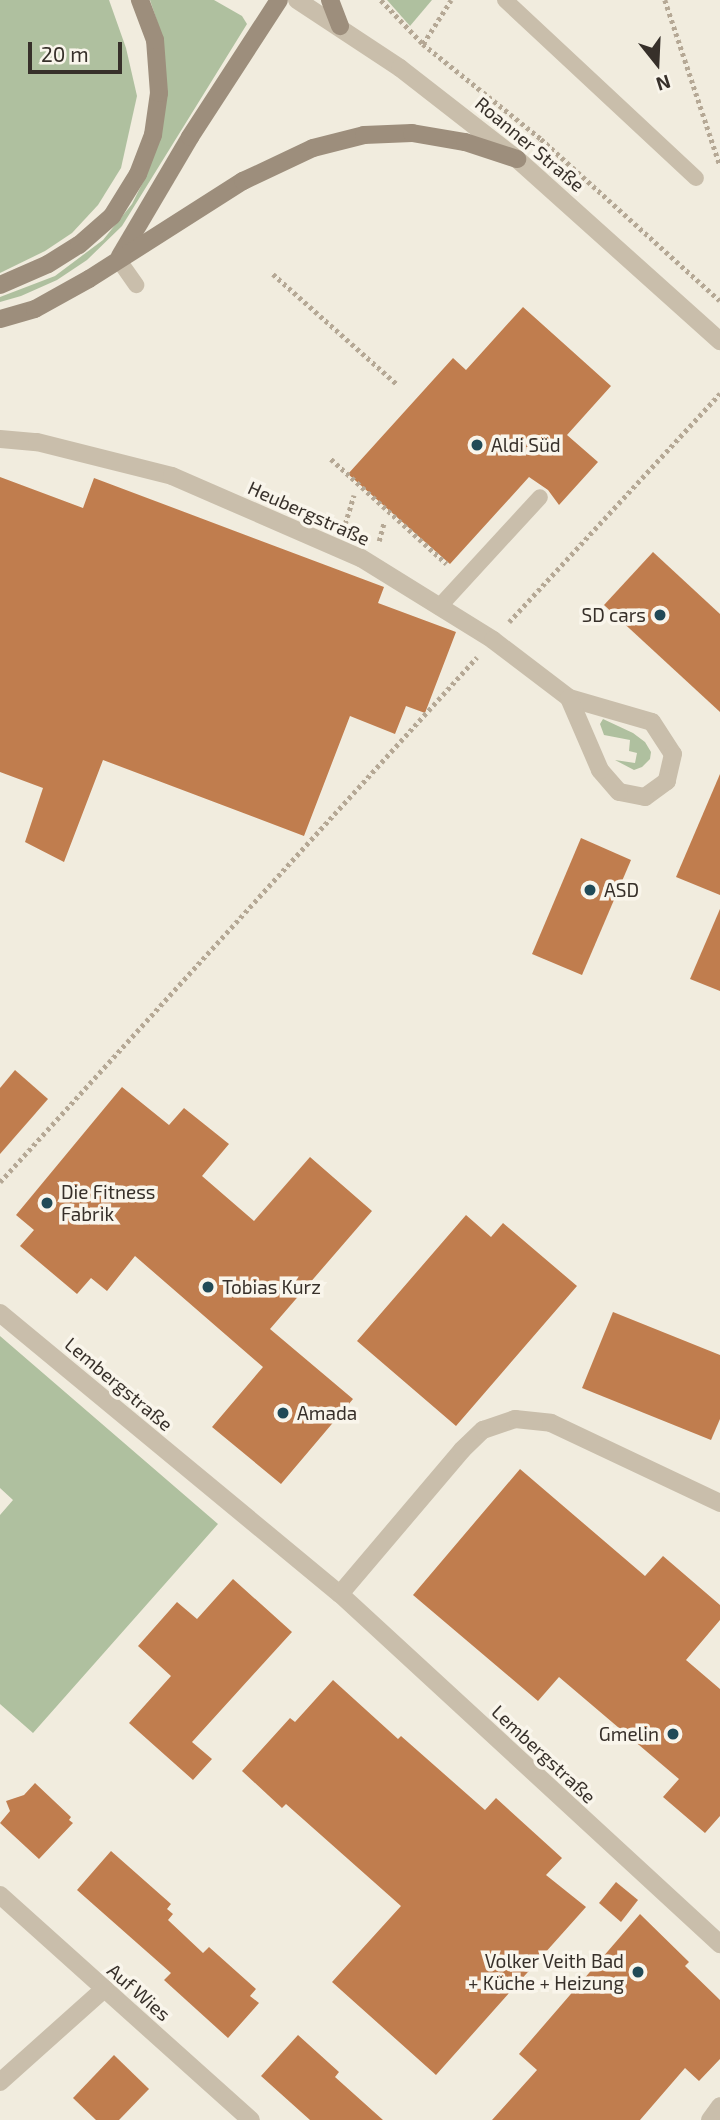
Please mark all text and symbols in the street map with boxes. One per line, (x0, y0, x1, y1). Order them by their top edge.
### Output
scale bar (32, 28, 126, 72)
north arrow (622, 28, 692, 98)
text: 20 m (41, 41, 89, 66)
text: N (654, 70, 674, 97)
street label: Roanner Straße (471, 92, 589, 196)
place label: Aldi Süd (491, 434, 561, 456)
marker: Aldi Süd (469, 437, 485, 453)
street label: Heubergstraße (245, 476, 373, 550)
place label: SD cars (581, 604, 646, 626)
marker: SD cars (652, 607, 668, 623)
place label: ASD (604, 879, 639, 901)
marker: ASD (582, 882, 598, 898)
place label: Die Fitness Fabrik (61, 1181, 156, 1225)
marker: Die Fitness Fabrik (39, 1195, 55, 1211)
place label: Tobias Kurz (222, 1276, 321, 1298)
marker: Tobias Kurz (200, 1279, 216, 1295)
street label: Lembergstraße (60, 1332, 178, 1436)
place label: Amada (297, 1402, 357, 1424)
marker: Amada (275, 1405, 291, 1421)
street label: Lembergstraße (487, 1700, 601, 1808)
place label: Gmelin (599, 1723, 659, 1745)
marker: Gmelin (665, 1726, 681, 1742)
place label: Volker Veith Bad + Küche + Heizung (468, 1950, 624, 1994)
street label: Auf Wies (103, 1958, 175, 2026)
marker: Volker Veith Bad + Küche + Heizung (630, 1964, 646, 1980)

